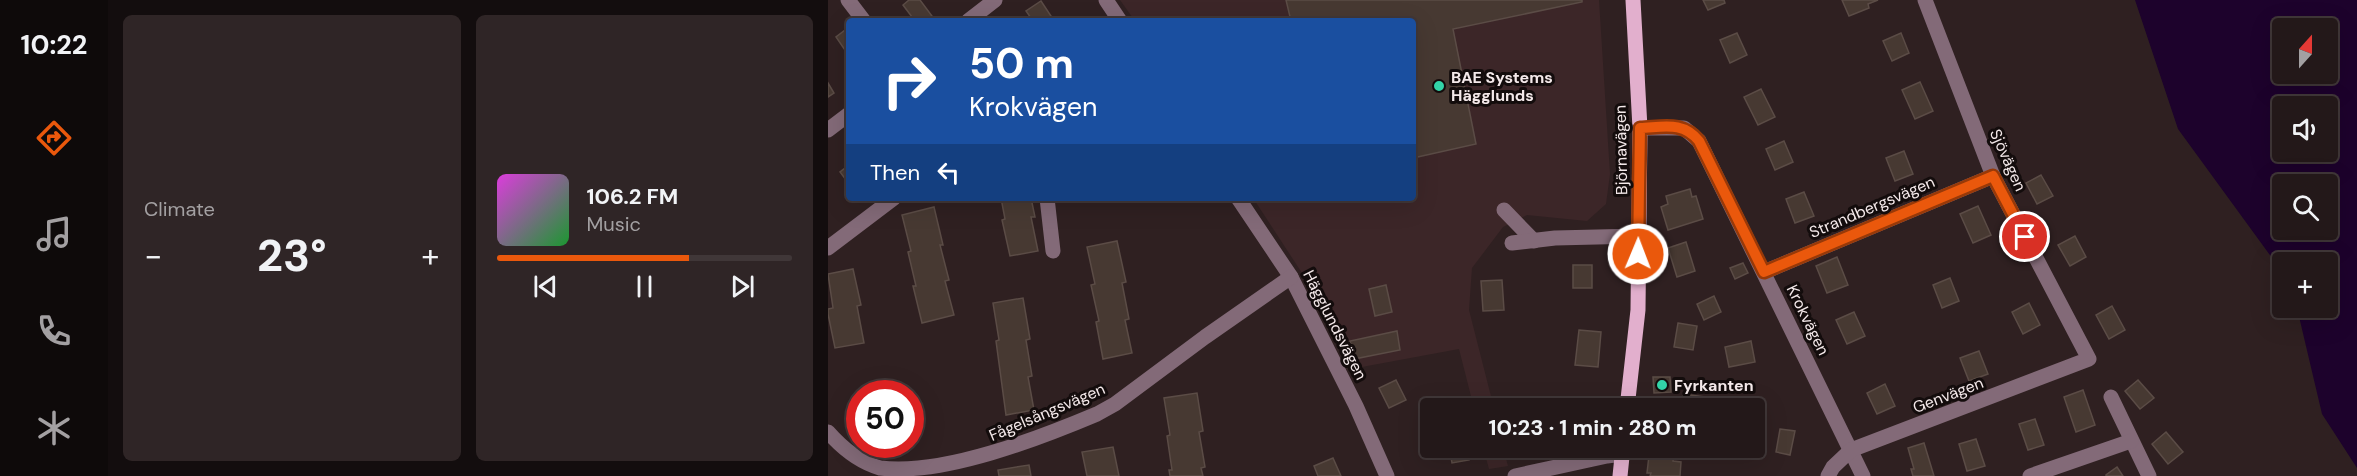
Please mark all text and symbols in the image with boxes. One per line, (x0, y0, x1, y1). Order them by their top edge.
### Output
north arrow (2272, 18, 2338, 84)
map controls (2272, 18, 2338, 318)
text: 10:22 (21, 27, 87, 62)
text: 50 m (969, 36, 1074, 91)
icon: right (870, 42, 948, 120)
place label: BAE Systems Hägglunds (1451, 67, 1553, 106)
marker: BAE Systems Hägglunds (1432, 79, 1446, 93)
text: Krokvägen (969, 89, 1097, 124)
button: sound (2272, 96, 2338, 162)
street label: Björnavägen (1610, 105, 1632, 195)
icon: directions (33, 117, 75, 159)
street label: Sjövägen (1985, 126, 2031, 194)
icon: left (932, 156, 965, 189)
text: Then (870, 158, 920, 187)
street label: Strandbergsvägen (1806, 171, 1938, 243)
button: search (2272, 174, 2338, 240)
text: 106.2 FM (587, 182, 678, 211)
text: Climate (144, 196, 215, 222)
text: Music (587, 211, 641, 237)
pin (1999, 211, 2050, 262)
icon: music (33, 213, 75, 255)
icon: arrive (2008, 220, 2041, 253)
position arrow (1606, 222, 1670, 286)
text: 23° (257, 226, 326, 285)
text: − (144, 234, 162, 277)
text: + (421, 234, 440, 277)
button: + (2272, 252, 2338, 318)
street label: Hägglundsvägen (1298, 266, 1372, 384)
icon: previous (529, 270, 562, 303)
icon: pause (628, 270, 661, 303)
icon: next (726, 270, 759, 303)
street label: Krokvägen (1782, 281, 1834, 359)
icon: phone (33, 310, 75, 352)
street label: Genvägen (1910, 372, 1986, 418)
place label: Fyrkanten (1674, 375, 1754, 396)
street label: Fågelsångsvägen (986, 378, 1108, 446)
marker: Fyrkanten (1655, 378, 1669, 392)
speed limit sign: 50 (846, 380, 924, 458)
icon: climate (33, 407, 75, 449)
text: 10:23 · 1 min · 280 m (1488, 413, 1697, 442)

